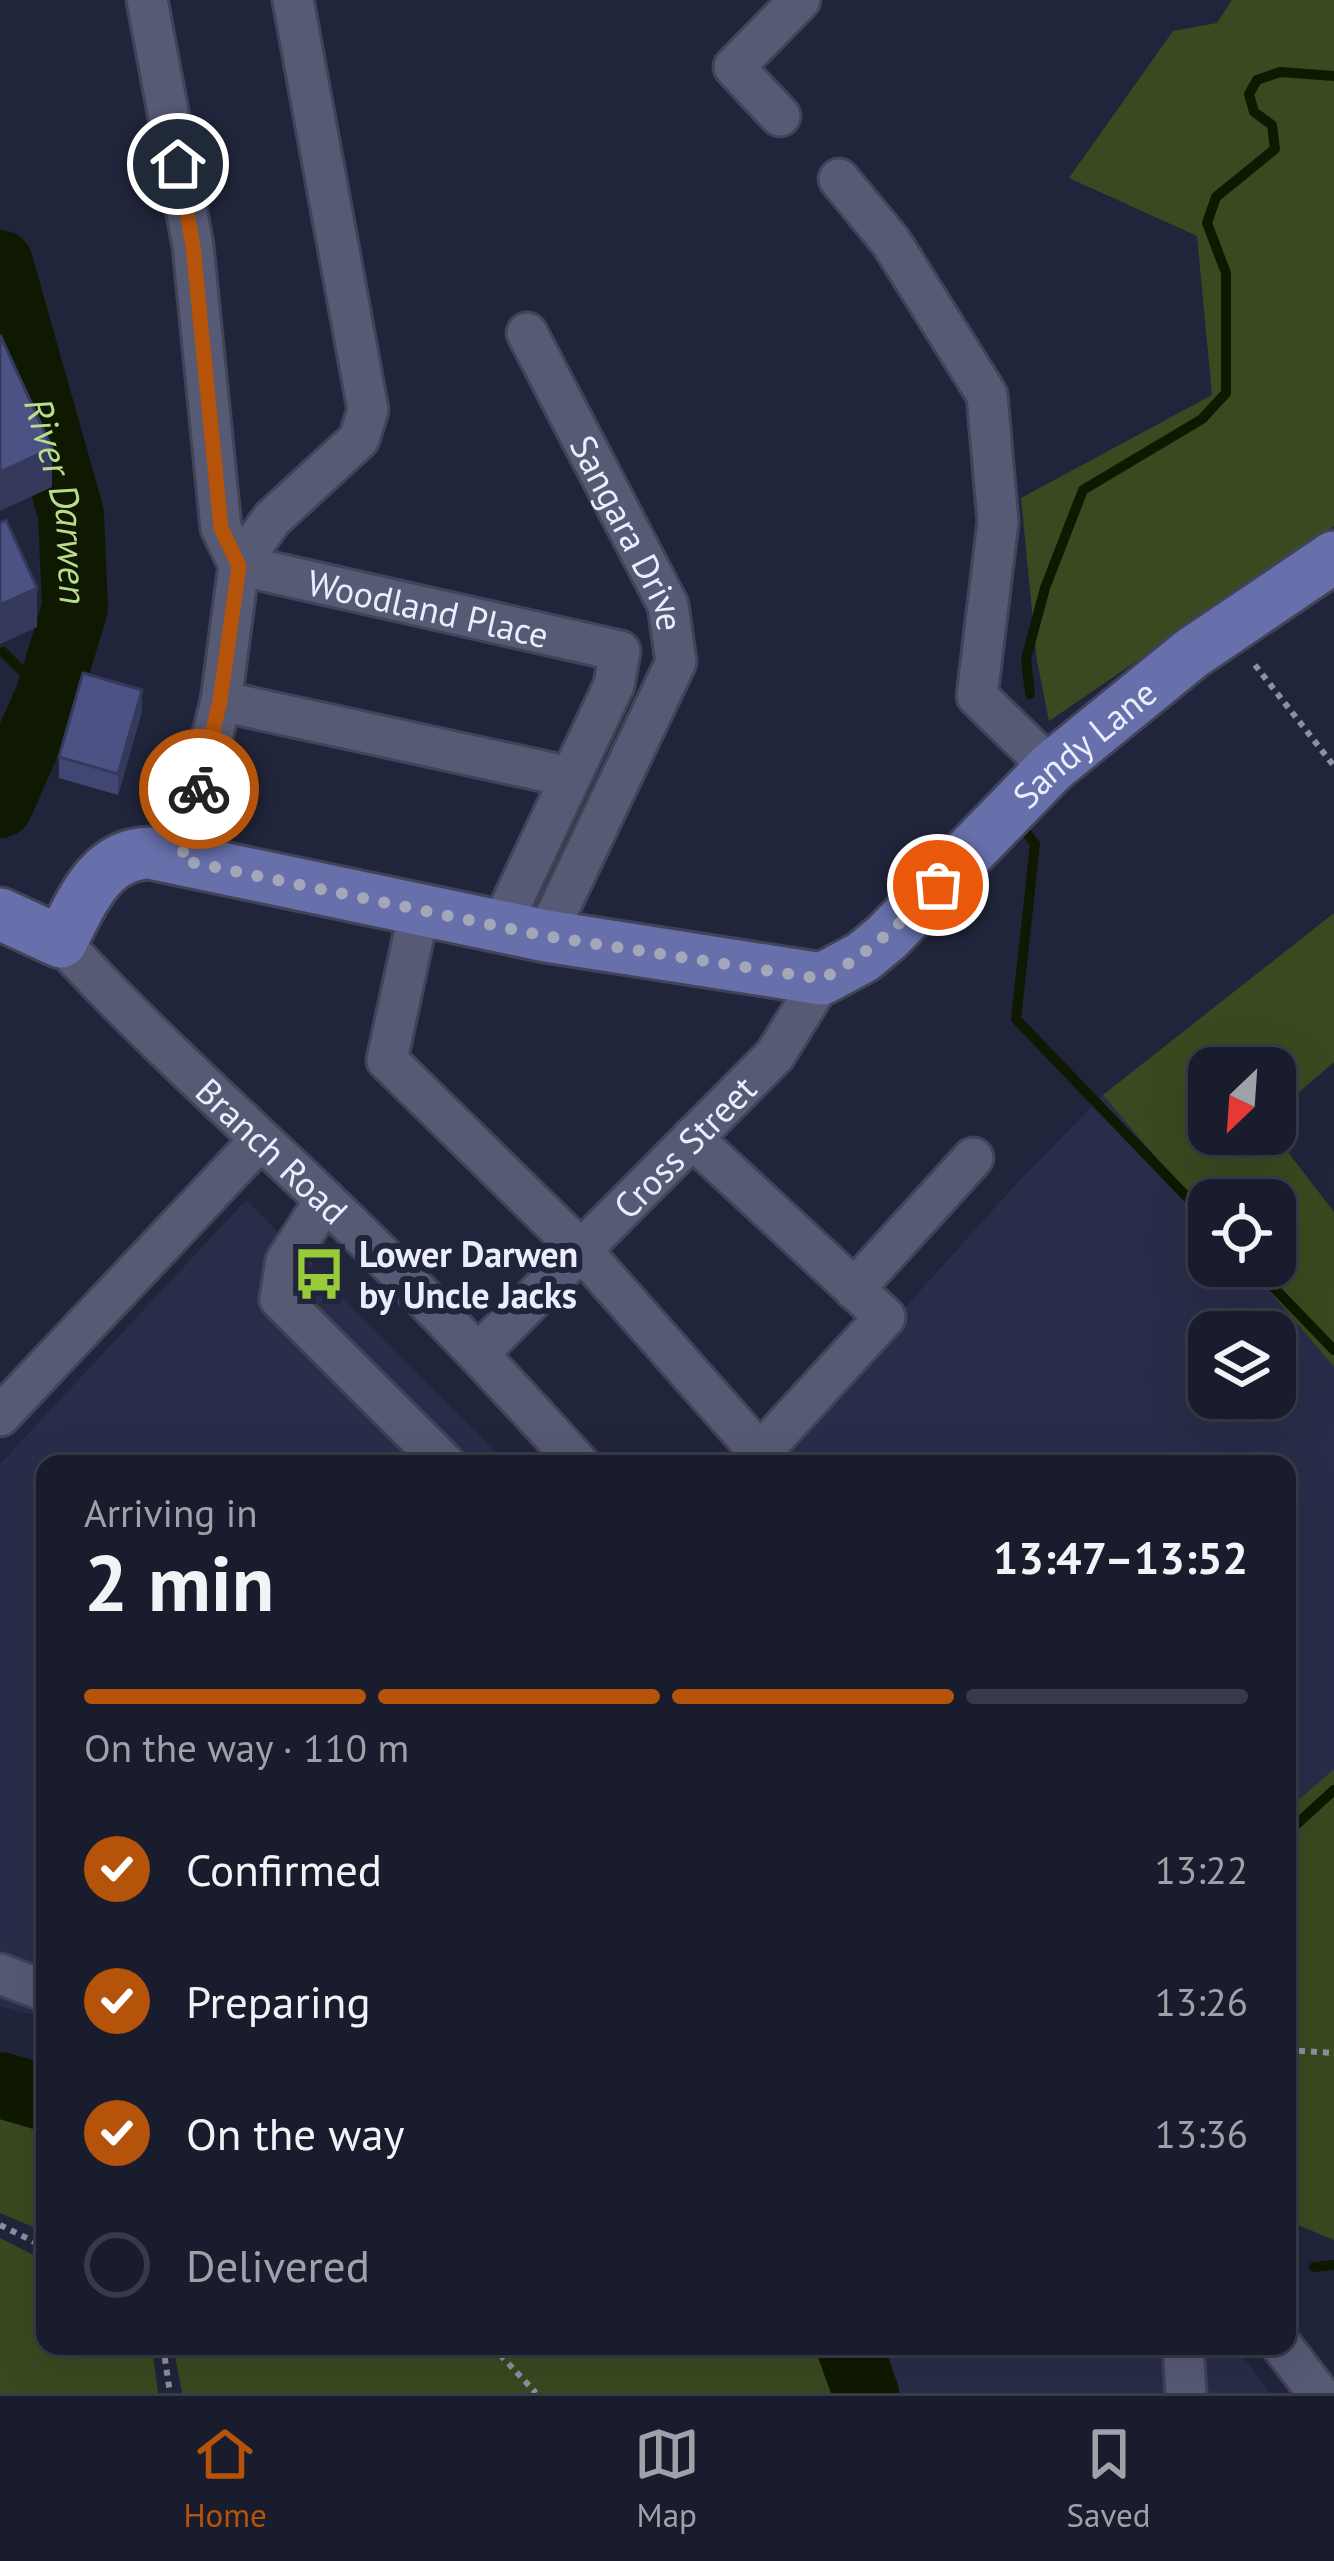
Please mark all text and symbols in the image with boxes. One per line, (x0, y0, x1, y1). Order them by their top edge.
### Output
pin (127, 113, 229, 215)
icon: home (145, 131, 211, 197)
water label: River Darwen (14, 391, 100, 606)
street label: Sangara Drive (560, 427, 695, 634)
street label: Woodland Place (303, 558, 553, 658)
street label: Sandy Lane (1002, 668, 1166, 818)
courier (139, 729, 259, 849)
icon: bike (166, 756, 232, 822)
pin (887, 834, 989, 936)
icon: bag (905, 852, 971, 918)
north arrow (1188, 1047, 1296, 1155)
map controls (1188, 1047, 1296, 1419)
street label: Cross Street (603, 1065, 765, 1228)
street label: Branch Road (186, 1067, 359, 1234)
button: locate (1188, 1179, 1296, 1287)
place label: Lower Darwen by Uncle Jacks (359, 1230, 578, 1318)
bus stop icon: Lower Darwen by Uncle Jacks (290, 1245, 348, 1303)
button: layers (1188, 1311, 1296, 1419)
text: Arriving in (84, 1487, 258, 1538)
text: 13:47–13:52 (993, 1528, 1248, 1586)
text: 2 min (84, 1532, 274, 1633)
text: On the way · 110 m (84, 1722, 409, 1773)
icon: check (84, 1836, 150, 1902)
text: Confirmed (186, 1840, 382, 1898)
text: 13:22 (1154, 1844, 1248, 1895)
icon: check (84, 1968, 150, 2034)
text: Preparing (186, 1972, 371, 2030)
text: 13:26 (1154, 1976, 1248, 2027)
icon: check (84, 2100, 150, 2166)
text: On the way (186, 2104, 405, 2162)
text: 13:36 (1154, 2108, 1248, 2159)
text: Delivered (186, 2236, 370, 2294)
tab: Home (183, 2421, 267, 2536)
tab: Map (634, 2421, 700, 2536)
tab: Saved (1067, 2421, 1151, 2536)

